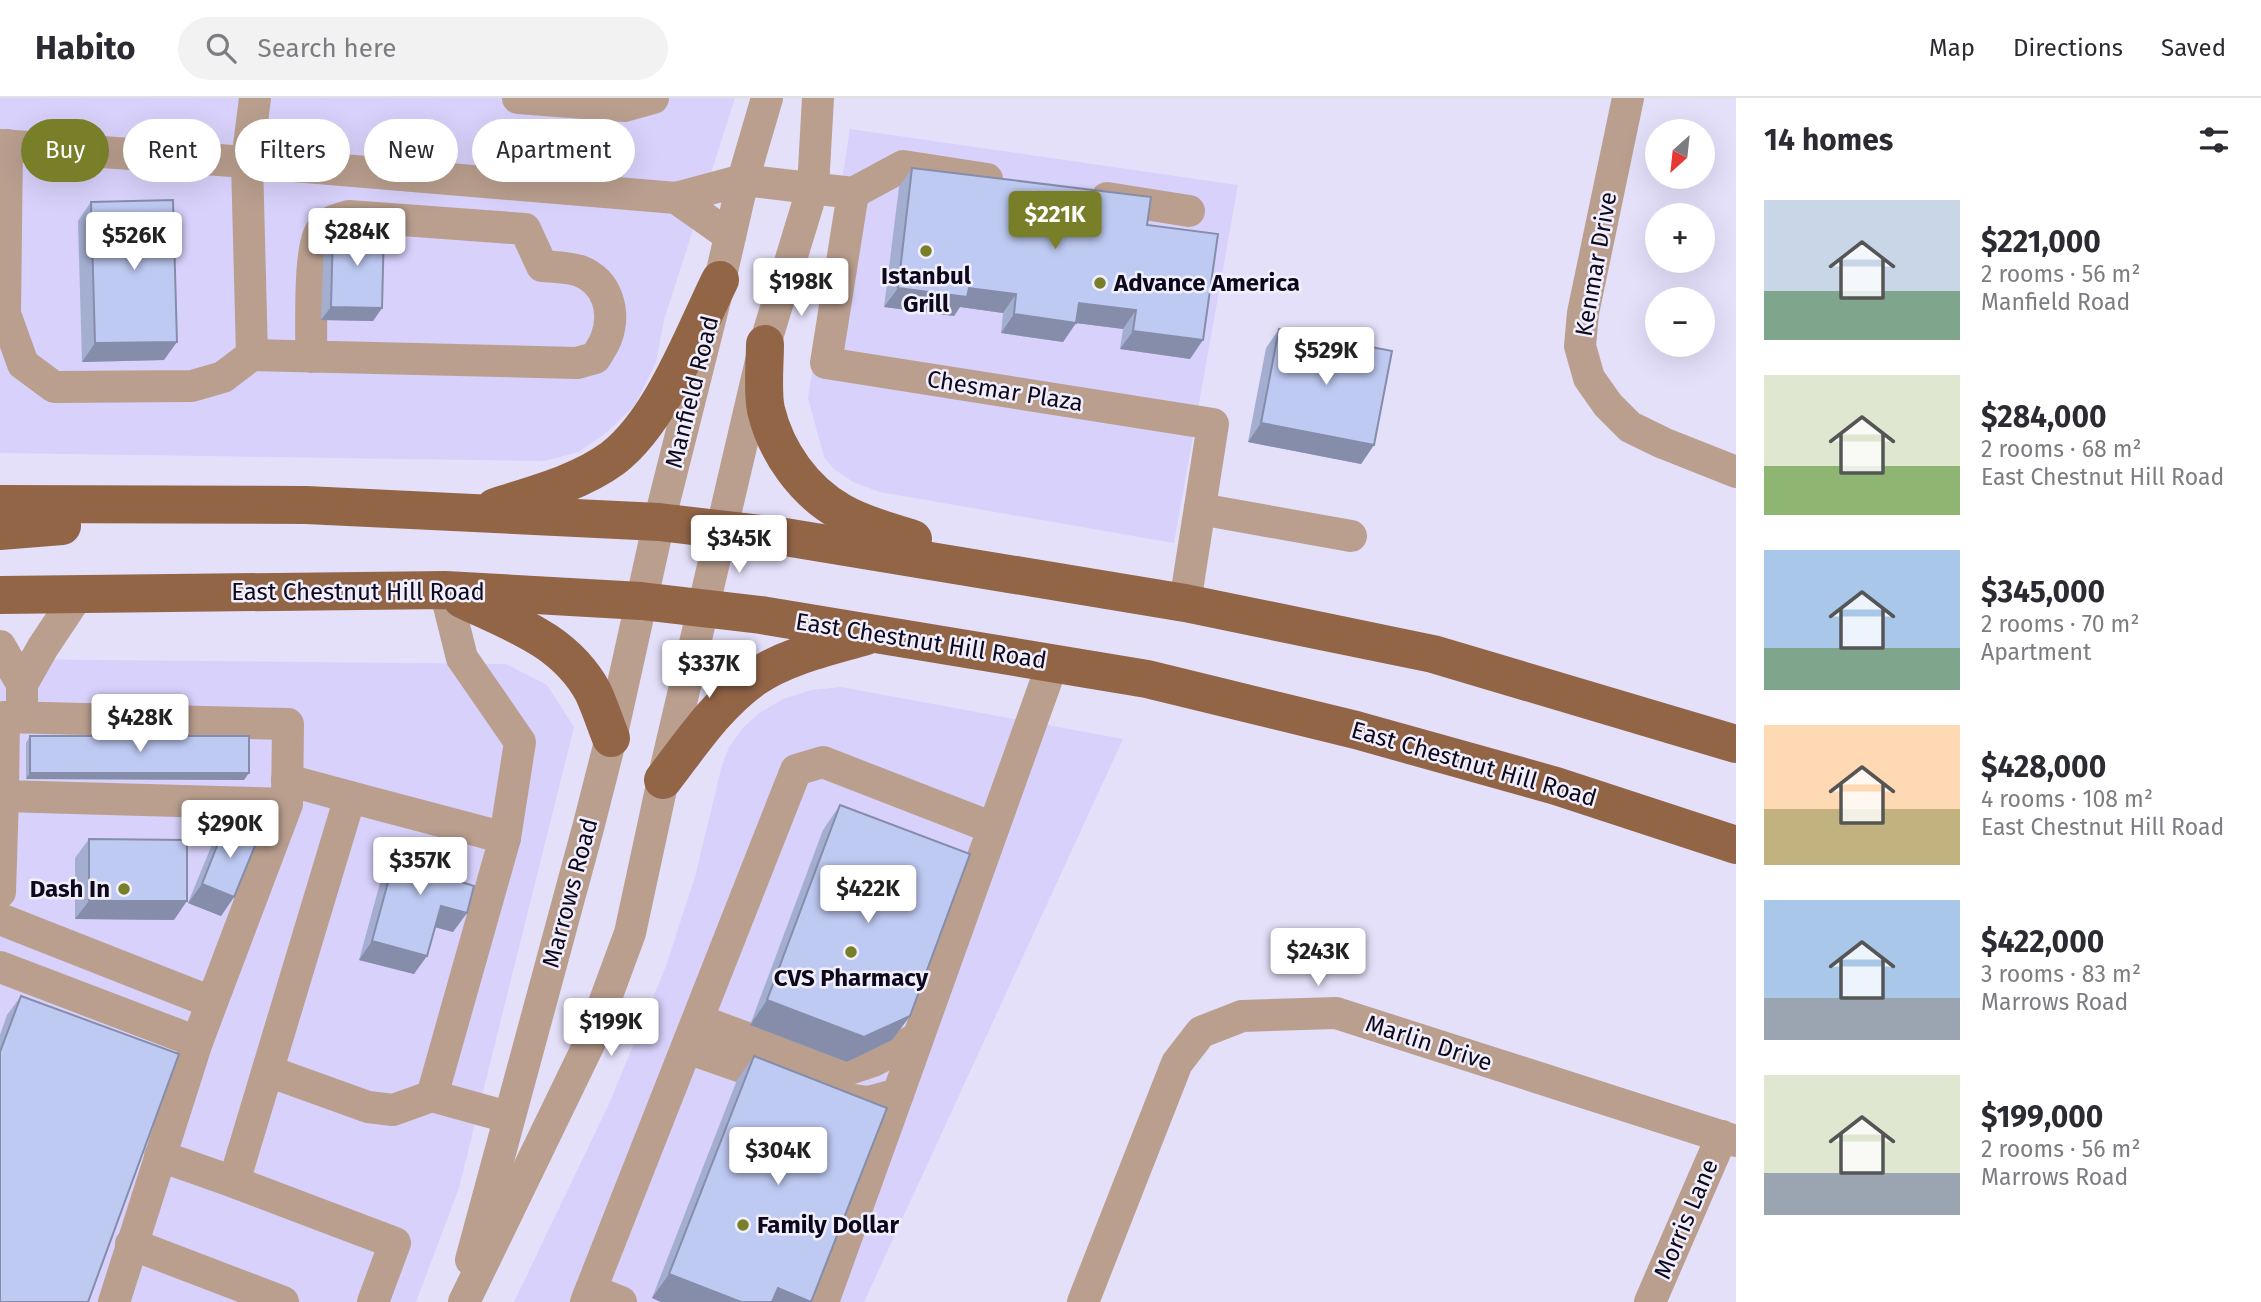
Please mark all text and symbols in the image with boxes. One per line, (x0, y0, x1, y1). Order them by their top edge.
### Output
search box (178, 17, 668, 80)
text: Habito (35, 28, 136, 68)
icon: search (202, 29, 240, 67)
text: Search here (258, 33, 396, 64)
text: Map (1929, 34, 1975, 62)
text: Directions (2013, 34, 2123, 62)
text: Saved (2161, 34, 2226, 62)
chip: Buy (21, 119, 109, 182)
chip: Rent (123, 119, 221, 182)
chip: Filters (235, 119, 350, 182)
chip: New (364, 119, 458, 182)
chip: Apartment (472, 119, 635, 182)
north arrow (1645, 119, 1715, 189)
map controls (1645, 119, 1715, 357)
icon: filters (2195, 121, 2233, 159)
text: 14 homes (1764, 122, 1893, 158)
street label: Kenmar Drive (1569, 189, 1623, 339)
pin: $221K (1006, 192, 1104, 251)
text: $221K (1025, 200, 1085, 228)
button: + (1645, 203, 1715, 273)
pin: $284K (308, 208, 406, 268)
pin: $526K (85, 212, 183, 272)
text: $284K (324, 217, 390, 245)
text: $526K (102, 221, 166, 249)
text: $221,000 (1981, 224, 2101, 260)
icon: home (1820, 228, 1904, 312)
marker: Istanbul Grill (918, 243, 934, 259)
pin: $198K (752, 258, 850, 318)
text: 2 rooms · 56 m² (1981, 260, 2140, 288)
place label: Istanbul Grill (881, 262, 972, 318)
text: $198K (769, 267, 833, 295)
place label: Advance America (1113, 269, 1300, 297)
marker: Advance America (1092, 275, 1108, 291)
button: − (1645, 287, 1715, 357)
text: Manfield Road (1981, 288, 2130, 316)
street label: Manfield Road (660, 313, 724, 471)
pin: $529K (1277, 328, 1375, 387)
text: $529K (1294, 336, 1358, 364)
street label: Chesmar Plaza (925, 365, 1085, 417)
text: $284,000 (1981, 399, 2107, 435)
icon: home (1820, 403, 1904, 487)
text: 2 rooms · 68 m² (1981, 435, 2142, 463)
text: East Chestnut Hill Road (1981, 463, 2224, 491)
pin: $345K (690, 516, 788, 575)
text: $345K (707, 524, 771, 552)
text: $345,000 (1981, 574, 2105, 610)
street label: East Chestnut Hill Road (231, 578, 485, 606)
icon: home (1820, 578, 1904, 662)
street label: East Chestnut Hill Road (794, 607, 1048, 675)
text: 2 rooms · 70 m² (1981, 610, 2139, 638)
text: Apartment (1981, 638, 2091, 666)
pin: $337K (660, 640, 758, 700)
text: $337K (678, 649, 740, 677)
pin: $428K (91, 694, 189, 754)
text: $428K (108, 703, 172, 731)
street label: East Chestnut Hill Road (1348, 716, 1600, 812)
text: $428,000 (1981, 749, 2106, 785)
icon: home (1820, 753, 1904, 837)
text: 4 rooms · 108 m² (1981, 785, 2153, 813)
pin: $290K (181, 800, 279, 860)
text: $290K (198, 809, 262, 837)
text: East Chestnut Hill Road (1981, 813, 2224, 841)
street label: Marrows Road (537, 815, 603, 971)
pin: $357K (371, 838, 469, 897)
text: $357K (389, 846, 451, 874)
pin: $422K (819, 866, 917, 925)
text: $422K (836, 874, 900, 902)
place label: Dash In (30, 875, 110, 903)
marker: Dash In (116, 881, 132, 897)
text: $422,000 (1981, 924, 2104, 960)
pin: $243K (1269, 928, 1367, 988)
icon: home (1820, 928, 1904, 1012)
text: $243K (1287, 937, 1349, 965)
marker: CVS Pharmacy (843, 944, 859, 960)
text: 3 rooms · 83 m² (1981, 960, 2141, 988)
place label: CVS Pharmacy (774, 964, 929, 992)
text: Marrows Road (1981, 988, 2128, 1016)
pin: $199K (562, 998, 660, 1058)
text: $199K (580, 1007, 642, 1035)
street label: Marlin Drive (1362, 1009, 1496, 1077)
text: $199,000 (1981, 1099, 2103, 1135)
icon: home (1820, 1103, 1904, 1187)
pin: $304K (729, 1128, 827, 1187)
text: 2 rooms · 56 m² (1981, 1135, 2140, 1163)
text: $304K (745, 1136, 811, 1164)
street label: Morris Lane (1648, 1155, 1724, 1283)
text: Marrows Road (1981, 1163, 2128, 1191)
place label: Family Dollar (757, 1211, 899, 1239)
marker: Family Dollar (735, 1217, 751, 1233)

